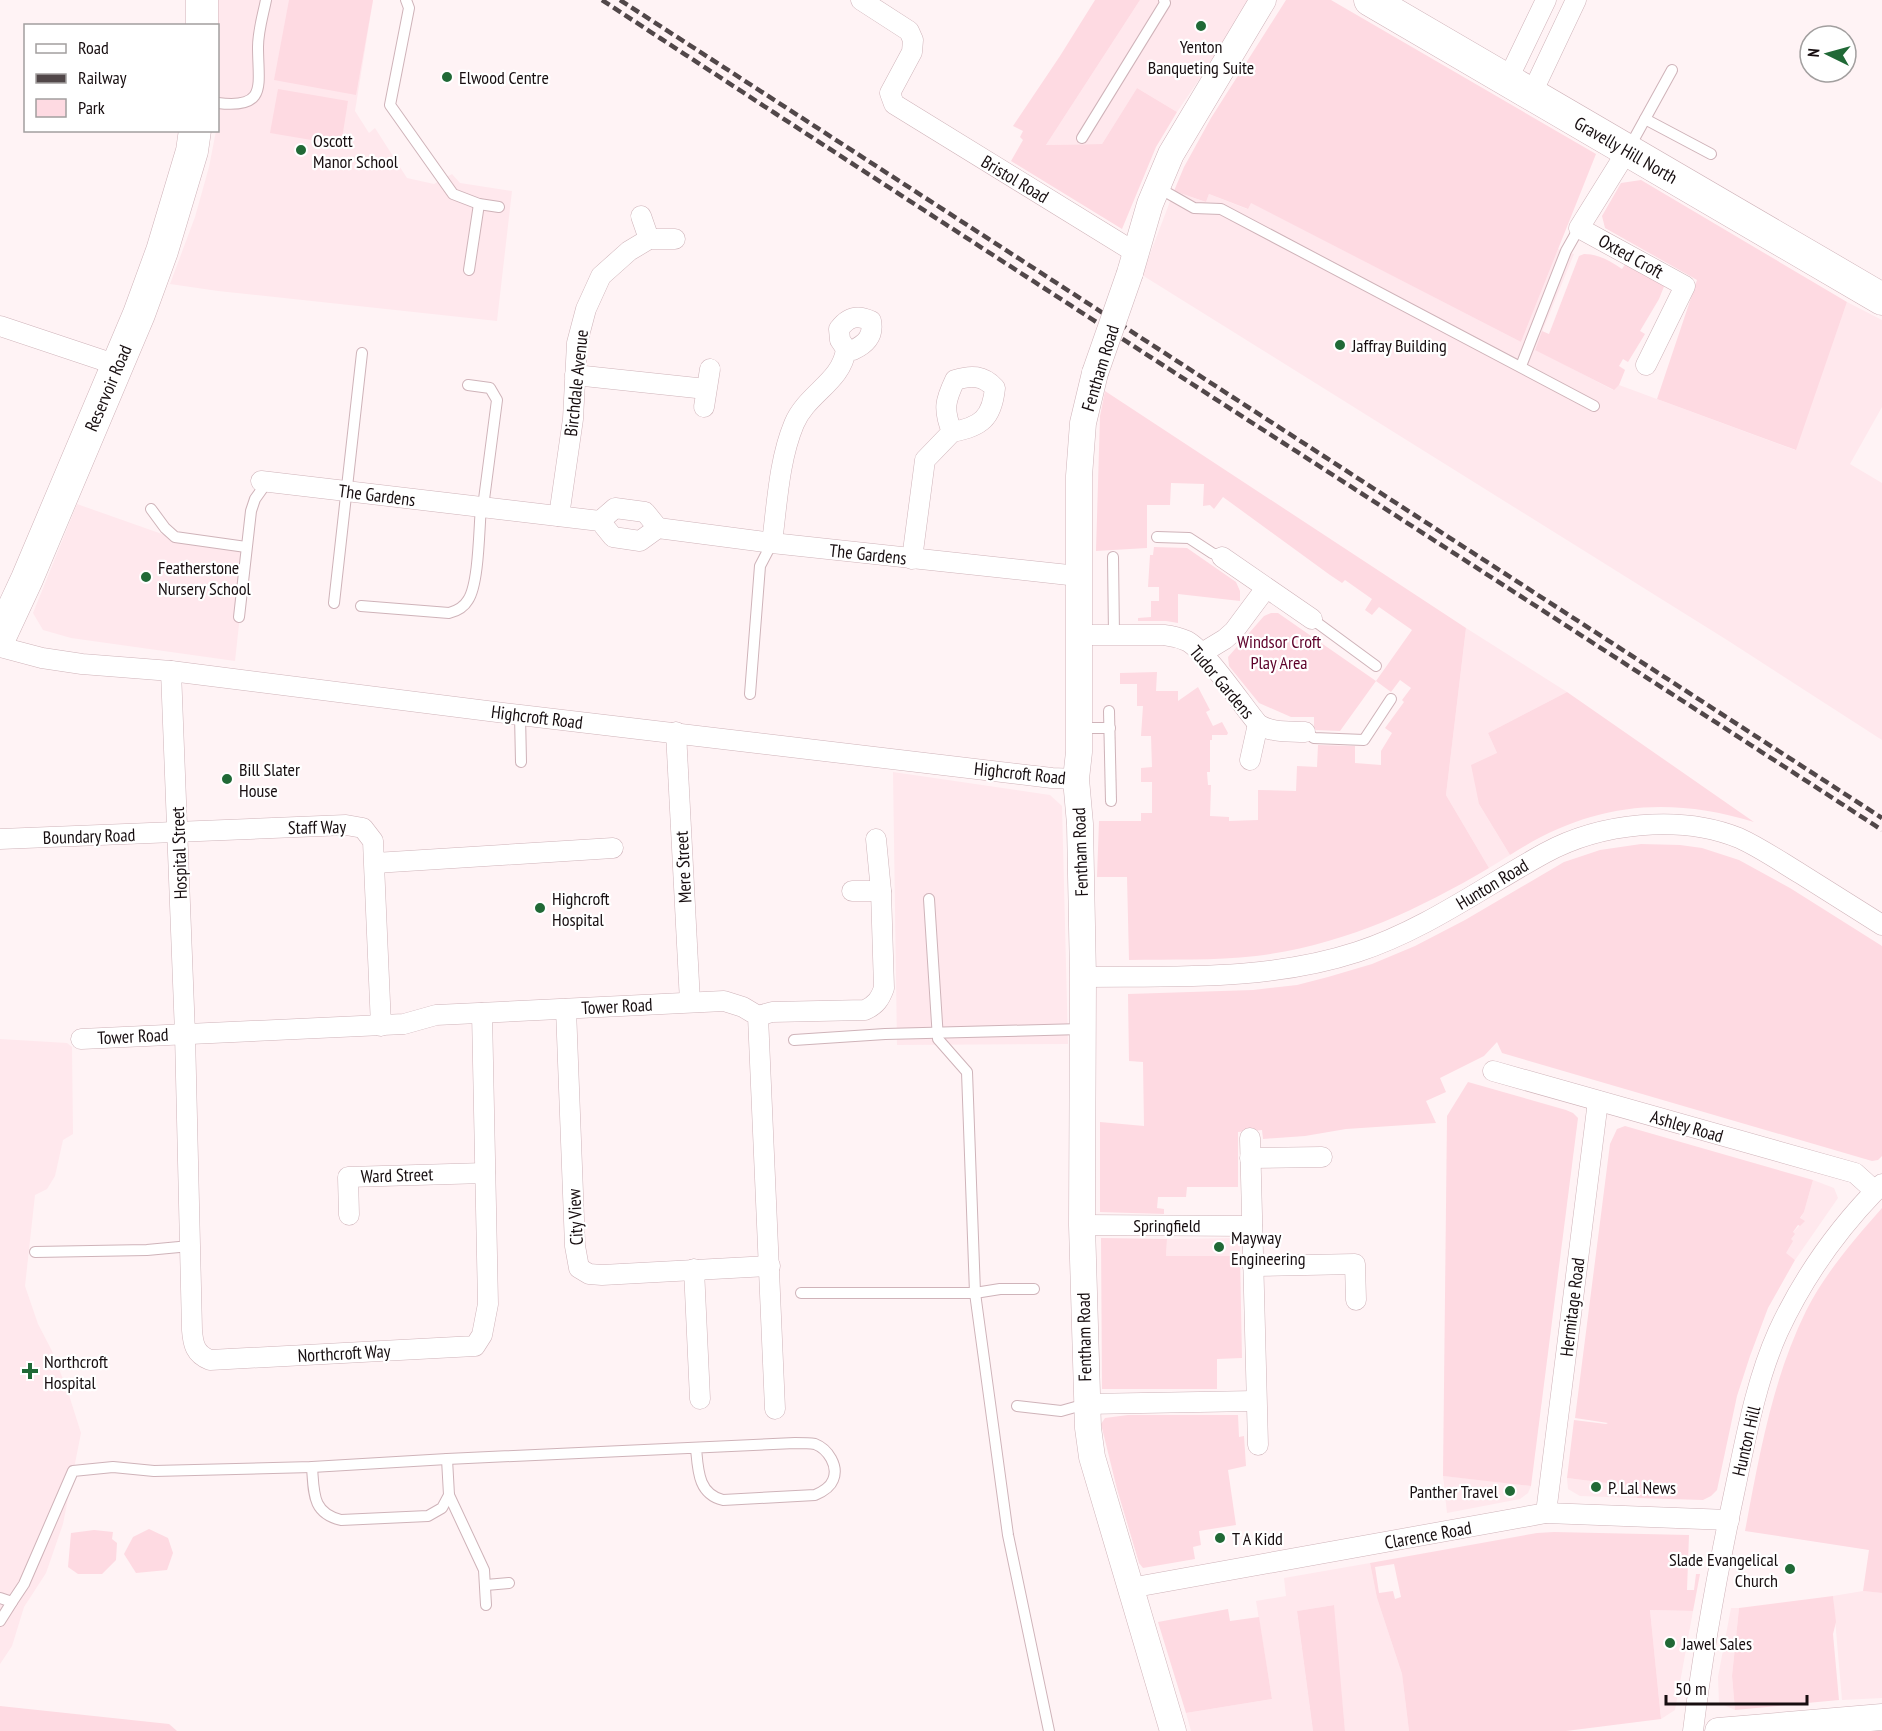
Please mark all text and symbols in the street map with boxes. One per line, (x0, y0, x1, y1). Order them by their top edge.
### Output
marker: Yenton Banqueting Suite (1194, 19, 1208, 33)
legend (24, 24, 219, 132)
north arrow (1798, 24, 1858, 84)
place label: Yenton Banqueting Suite (1148, 35, 1254, 79)
text: Road (78, 36, 109, 59)
text: N (1803, 48, 1823, 58)
text: Railway (78, 66, 127, 89)
place label: Elwood Centre (459, 66, 549, 89)
marker: Elwood Centre (440, 70, 454, 84)
text: Park (78, 96, 105, 119)
street label: Gravelly Hill North (1570, 111, 1682, 189)
place label: Oscott Manor School (313, 129, 399, 173)
marker: Oscott Manor School (294, 143, 308, 157)
street label: Bristol Road (977, 150, 1053, 208)
street label: Oxted Croft (1595, 229, 1667, 283)
street label: Fentham Road (1076, 322, 1124, 414)
street label: Birchdale Avenue (559, 329, 593, 437)
place label: Jaffray Building (1351, 334, 1447, 357)
marker: Jaffray Building (1333, 338, 1347, 352)
street label: Reservoir Road (79, 341, 137, 435)
street label: The Gardens (337, 479, 417, 511)
street label: The Gardens (828, 539, 908, 569)
place label: Featherstone Nursery School (158, 556, 252, 600)
marker: Featherstone Nursery School (139, 570, 153, 584)
park label: Windsor Croft Play Area (1237, 630, 1321, 674)
street label: Tudor Gardens (1185, 641, 1259, 723)
street label: Highcroft Road (490, 700, 584, 734)
street label: Highcroft Road (973, 757, 1067, 789)
place label: Bill Slater House (239, 758, 300, 802)
marker: Bill Slater House (220, 772, 234, 786)
street label: Hospital Street (166, 806, 192, 900)
street label: Fentham Road (1067, 807, 1093, 897)
street label: Staff Way (288, 815, 346, 839)
street label: Boundary Road (42, 823, 136, 849)
street label: Mere Street (670, 830, 696, 904)
street label: Hunton Road (1452, 853, 1532, 915)
place label: Highcroft Hospital (552, 887, 610, 931)
marker: Highcroft Hospital (533, 901, 547, 915)
street label: Tower Road (581, 993, 653, 1019)
street label: Tower Road (97, 1023, 169, 1049)
street label: Ashley Road (1648, 1105, 1726, 1147)
street label: Ward Street (360, 1162, 434, 1188)
street label: City View (562, 1188, 588, 1246)
street label: Springfield (1133, 1214, 1201, 1237)
place label: Mayway Engineering (1231, 1226, 1305, 1270)
marker: Mayway Engineering (1212, 1240, 1226, 1254)
street label: Hermitage Road (1555, 1256, 1589, 1358)
street label: Fentham Road (1072, 1292, 1096, 1382)
street label: Northcroft Way (297, 1339, 391, 1367)
place label: Northcroft Hospital (44, 1350, 108, 1394)
marker: Northcroft Hospital (21, 1362, 39, 1380)
street label: Hunton Hill (1727, 1403, 1765, 1478)
place label: P. Lal News (1608, 1476, 1676, 1499)
place label: Panther Travel (1409, 1480, 1499, 1503)
marker: P. Lal News (1589, 1480, 1603, 1494)
marker: Panther Travel (1503, 1484, 1517, 1498)
street label: Clarence Road (1383, 1516, 1473, 1554)
place label: T A Kidd (1232, 1527, 1283, 1550)
marker: T A Kidd (1213, 1531, 1227, 1545)
place label: Slade Evangelical Church (1669, 1548, 1779, 1592)
marker: Slade Evangelical Church (1783, 1562, 1797, 1576)
place label: Jawel Sales (1681, 1632, 1752, 1655)
marker: Jawel Sales (1663, 1636, 1677, 1650)
scale bar (1666, 1668, 1807, 1706)
text: 50 m (1675, 1677, 1707, 1700)

